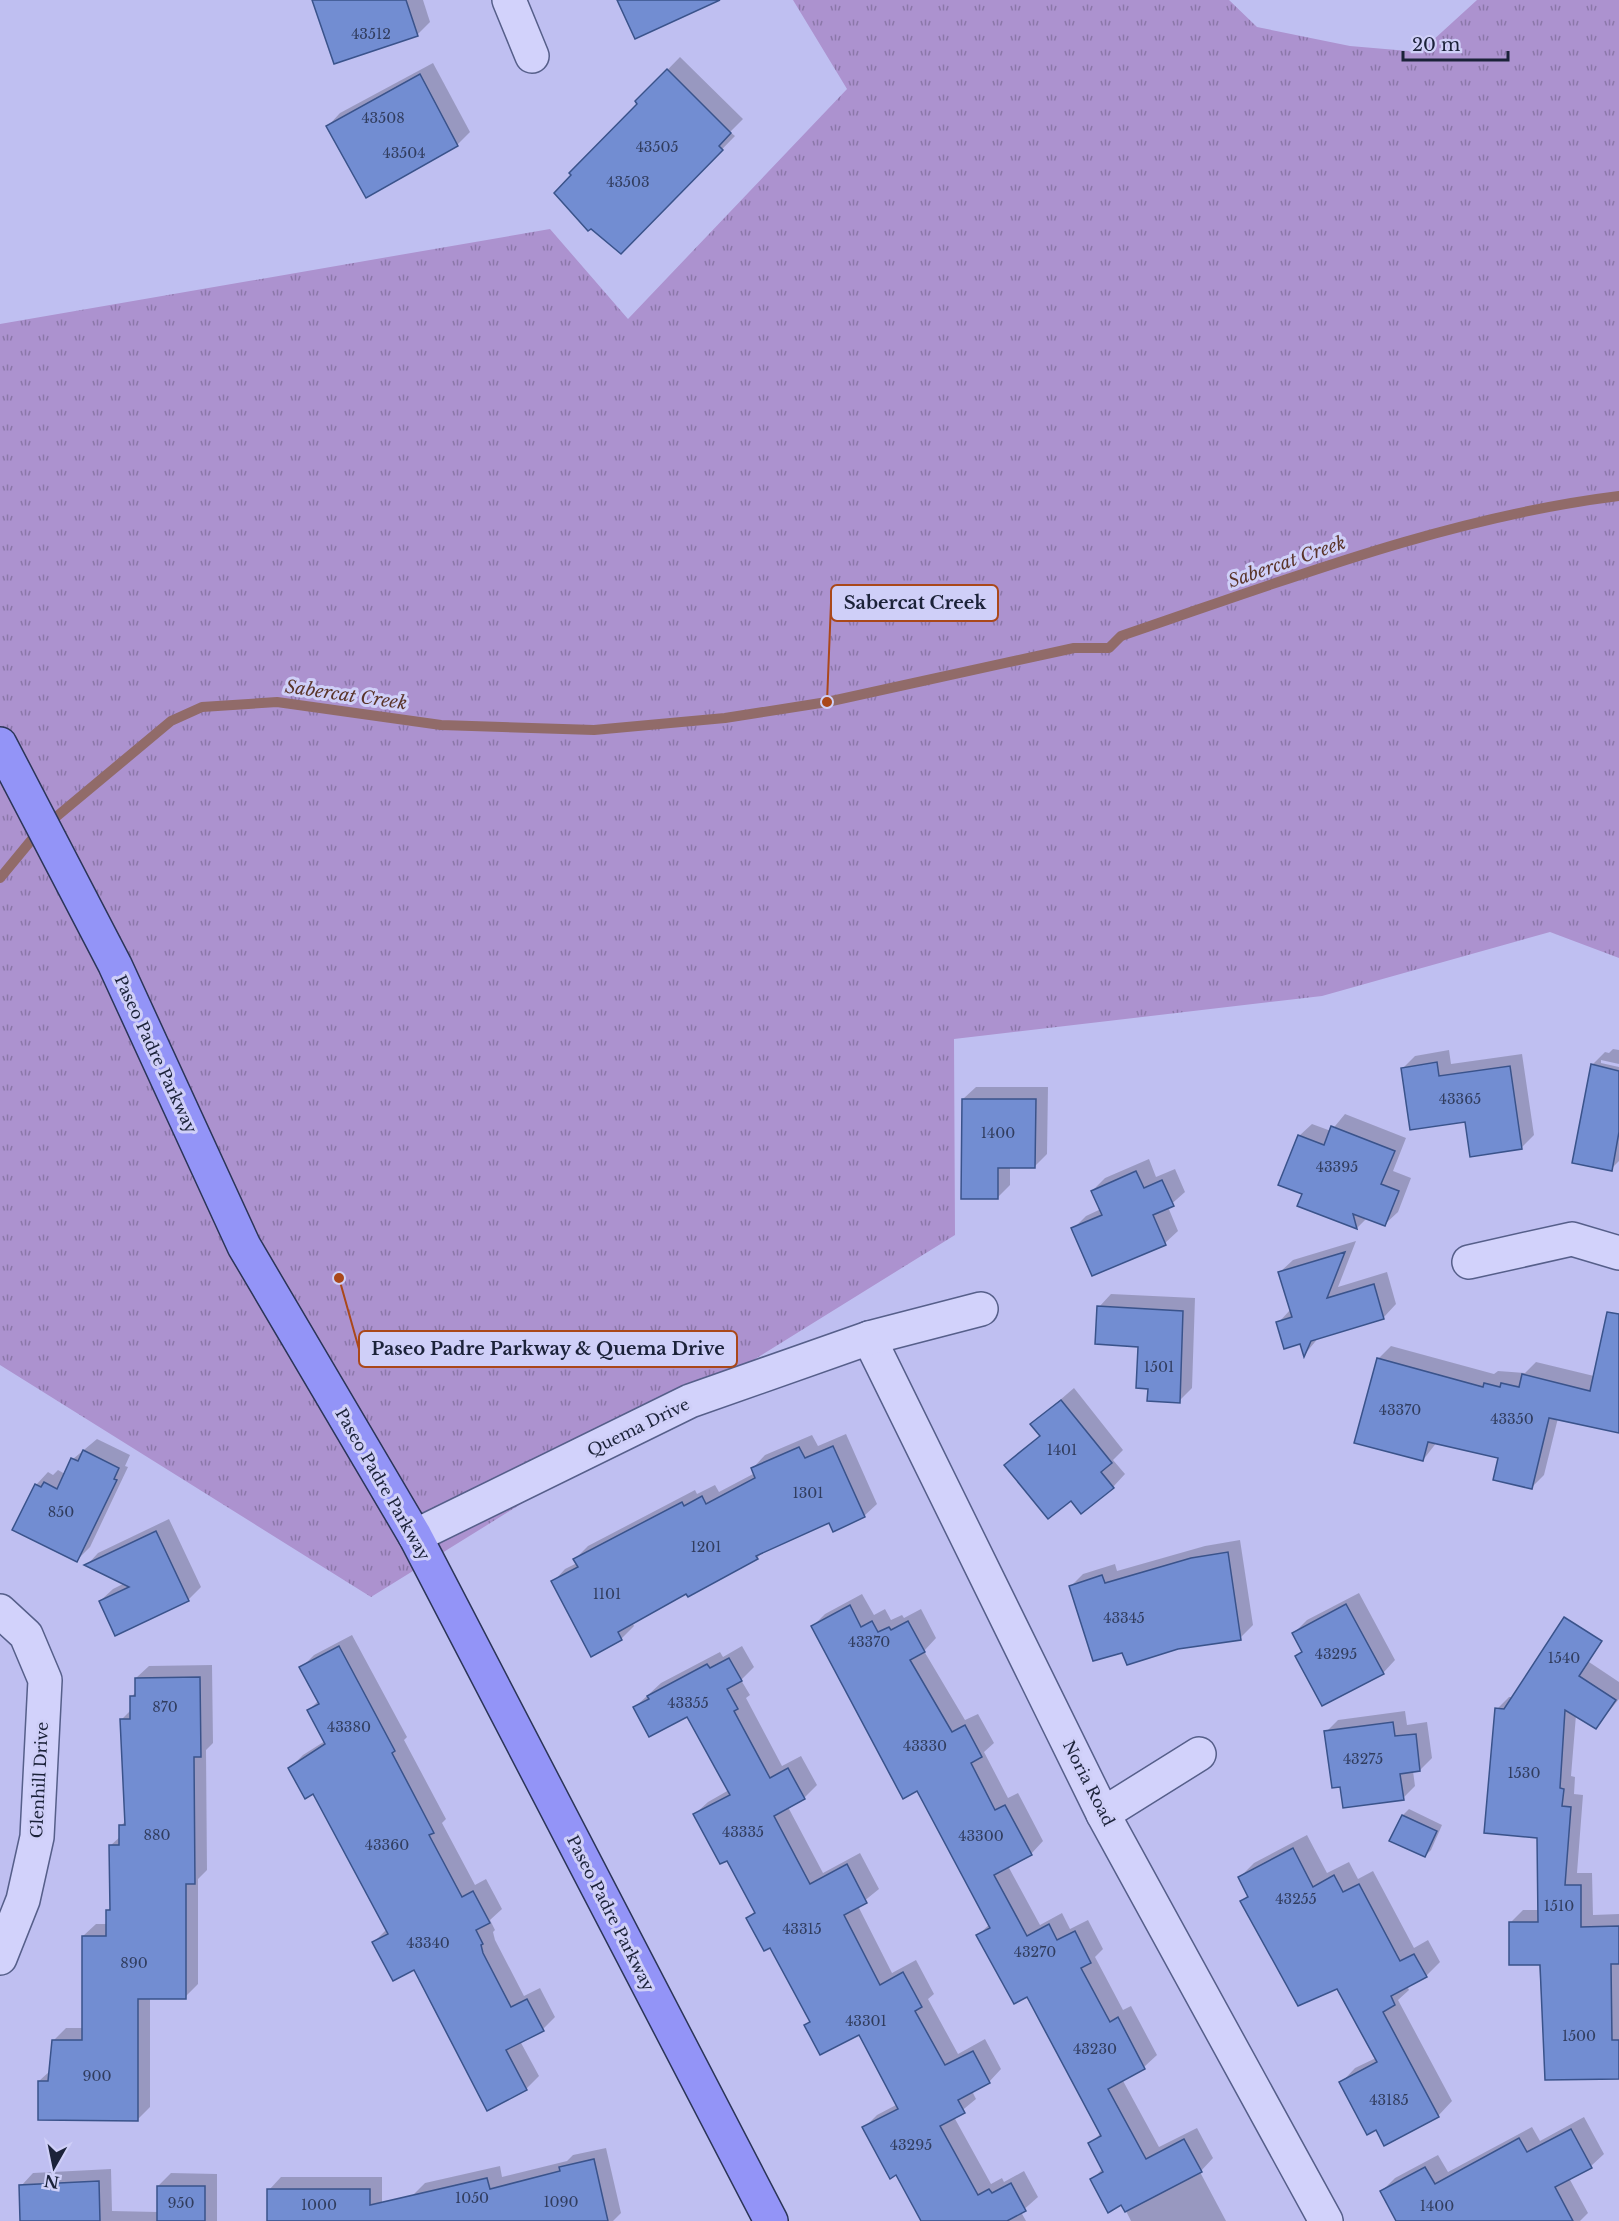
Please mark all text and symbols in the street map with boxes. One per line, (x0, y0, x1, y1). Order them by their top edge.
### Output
scale bar (1403, 24, 1508, 62)
house number: 43512 (351, 25, 391, 43)
text: 20 m (1412, 34, 1460, 56)
house number: 43508 (361, 109, 405, 127)
house number: 43505 (636, 138, 678, 156)
house number: 43504 (383, 144, 425, 162)
house number: 43503 (606, 173, 650, 191)
water label: Sabercat Creek (1225, 532, 1349, 592)
callout: Sabercat Creek (831, 585, 998, 621)
text: Sabercat Creek (844, 592, 987, 614)
water label: Sabercat Creek (284, 676, 408, 714)
street label: Paseo Padre Parkway (111, 972, 202, 1137)
house number: 43365 (1439, 1090, 1481, 1108)
house number: 1400 (981, 1124, 1015, 1142)
house number: 43395 (1316, 1158, 1358, 1176)
callout: Paseo Padre Parkway & Quema Drive (359, 1331, 737, 1367)
text: Paseo Padre Parkway & Quema Drive (371, 1338, 725, 1360)
house number: 1501 (1144, 1358, 1174, 1376)
street label: Quema Drive (584, 1394, 692, 1460)
house number: 43370 (1379, 1401, 1421, 1419)
street label: Paseo Padre Parkway (331, 1404, 435, 1564)
house number: 43350 (1490, 1410, 1534, 1428)
house number: 1401 (1047, 1441, 1077, 1459)
house number: 1301 (792, 1484, 824, 1502)
house number: 850 (48, 1503, 74, 1521)
house number: 1201 (690, 1538, 722, 1556)
house number: 1101 (593, 1585, 621, 1603)
house number: 43345 (1103, 1609, 1145, 1627)
house number: 43370 (848, 1633, 890, 1651)
house number: 43295 (1315, 1645, 1357, 1663)
house number: 1540 (1548, 1649, 1580, 1667)
house number: 43355 (667, 1694, 709, 1712)
house number: 870 (152, 1698, 178, 1716)
house number: 43380 (327, 1718, 371, 1736)
street label: Glenhill Drive (26, 1721, 52, 1839)
house number: 43330 (903, 1737, 947, 1755)
street label: Noria Road (1059, 1737, 1119, 1829)
house number: 43275 (1343, 1750, 1383, 1768)
house number: 1530 (1508, 1764, 1540, 1782)
house number: 43335 (722, 1823, 764, 1841)
house number: 880 (144, 1826, 170, 1844)
house number: 43300 (958, 1827, 1004, 1845)
street label: Paseo Padre Parkway (563, 1832, 659, 1995)
house number: 43360 (365, 1836, 409, 1854)
house number: 43255 (1275, 1890, 1317, 1908)
house number: 1510 (1544, 1897, 1574, 1915)
house number: 43315 (782, 1920, 822, 1938)
house number: 43340 (406, 1934, 450, 1952)
house number: 43270 (1014, 1943, 1056, 1961)
house number: 890 (120, 1954, 148, 1972)
house number: 43301 (845, 2012, 887, 2030)
house number: 1500 (1562, 2027, 1596, 2045)
house number: 43230 (1073, 2040, 1117, 2058)
house number: 900 (83, 2067, 112, 2085)
house number: 43185 (1369, 2091, 1409, 2109)
house number: 43295 (890, 2136, 932, 2154)
north arrow (24, 2137, 84, 2197)
text: N (43, 2171, 61, 2193)
house number: 1050 (455, 2189, 489, 2207)
house number: 1090 (543, 2193, 579, 2211)
house number: 950 (168, 2194, 194, 2212)
house number: 1000 (301, 2196, 337, 2214)
house number: 1400 (1420, 2197, 1454, 2215)

